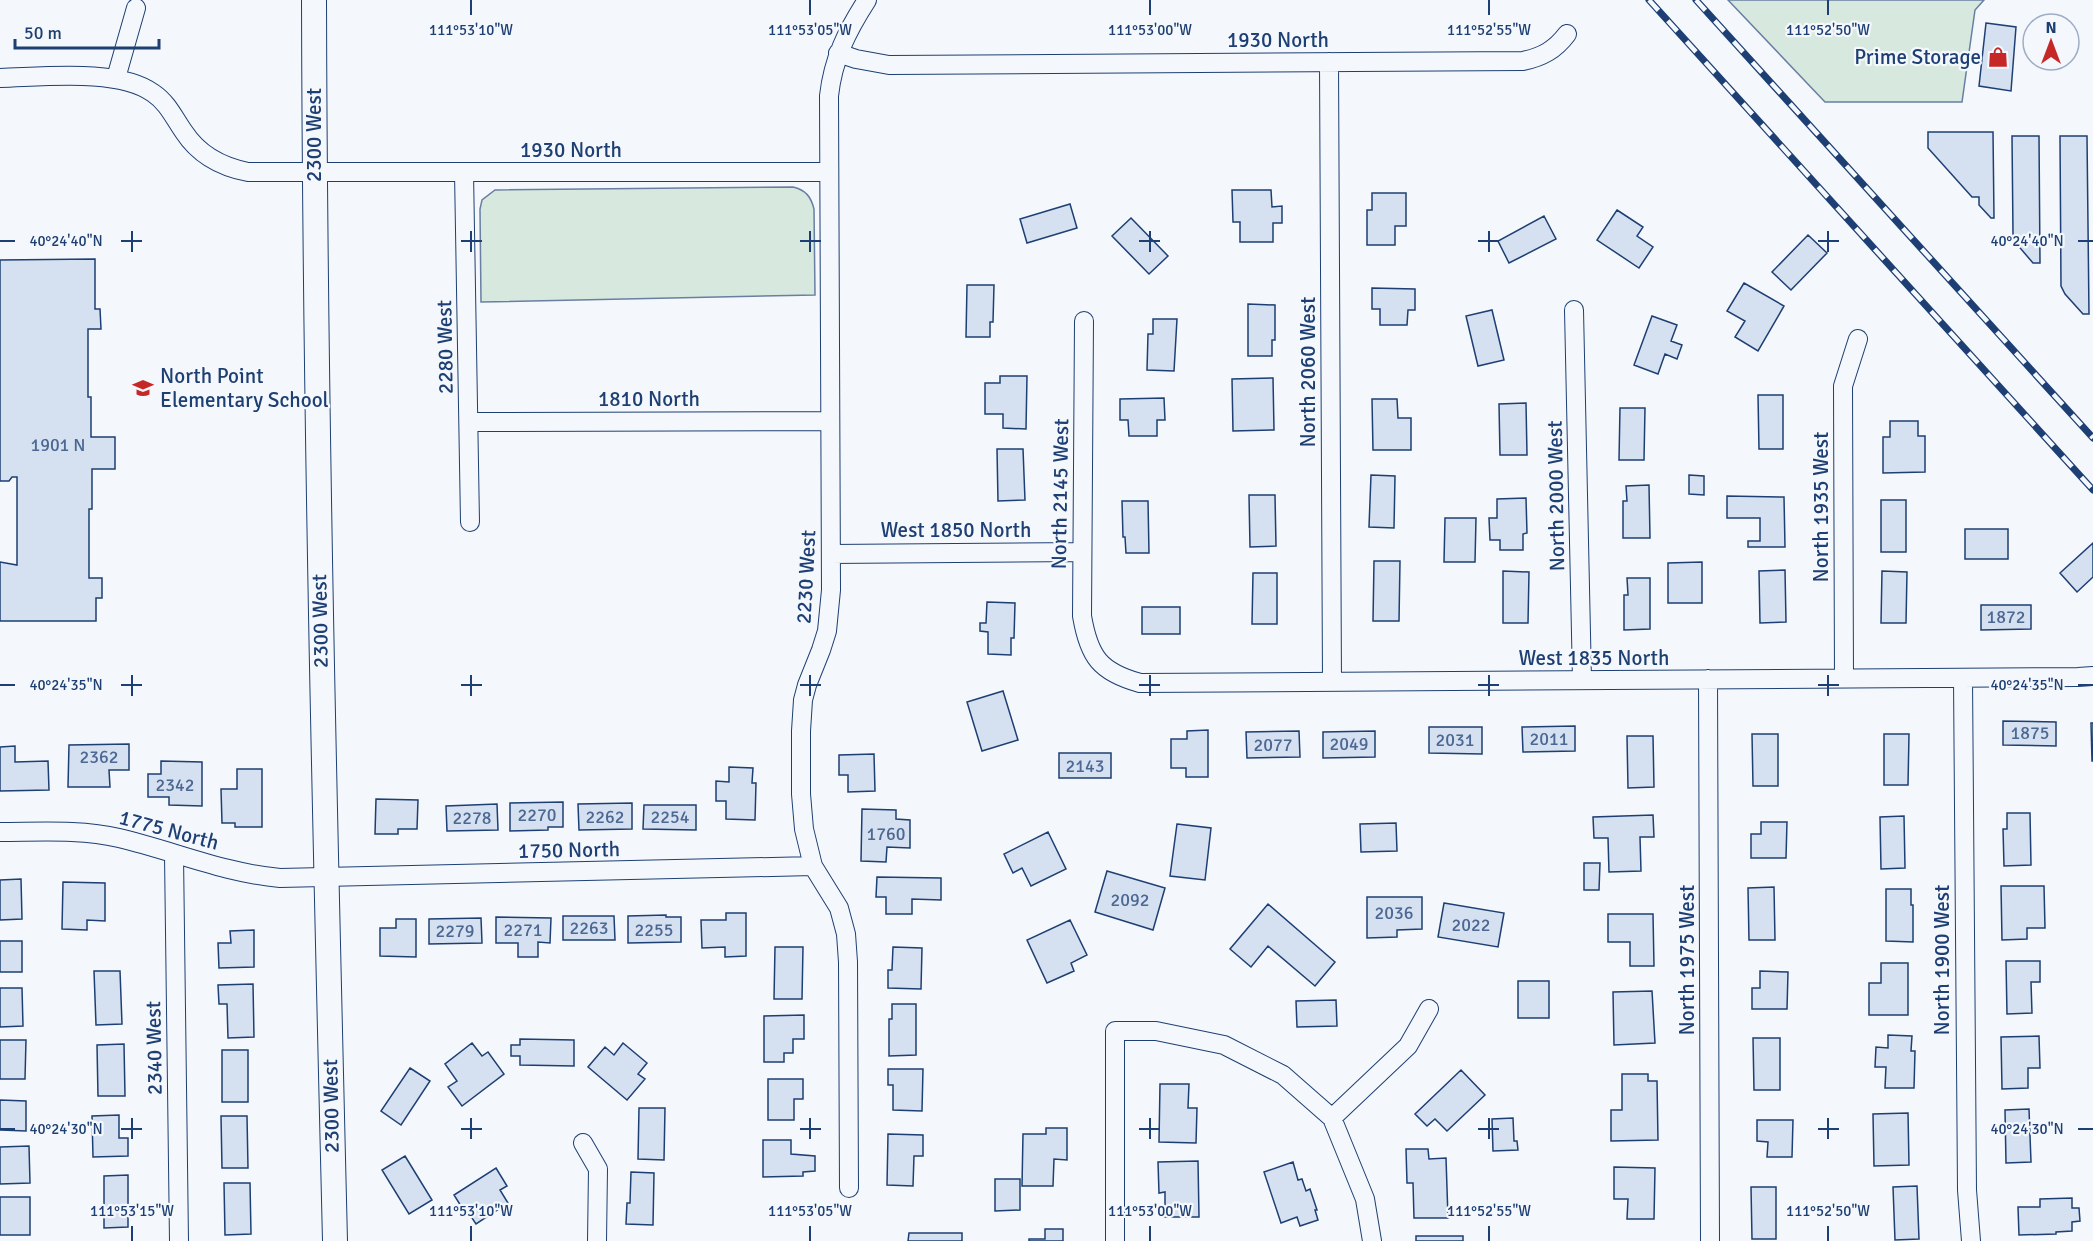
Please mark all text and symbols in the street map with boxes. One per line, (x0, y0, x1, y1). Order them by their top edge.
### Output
scale bar (15, 12, 159, 50)
north arrow (2021, 12, 2081, 72)
text: N (2045, 18, 2057, 38)
text: 111°53'10"W (429, 21, 513, 39)
text: 111°53'05"W (768, 21, 852, 39)
text: 111°53'00"W (1108, 21, 1192, 39)
text: 111°52'55"W (1447, 21, 1531, 39)
text: 111°52'50"W (1786, 21, 1870, 39)
text: 50 m (24, 22, 62, 44)
street label: 1930 North (1227, 27, 1329, 53)
place label: Prime Storage (1854, 44, 1981, 70)
shop icon: Prime Storage (1986, 45, 2010, 69)
street label: 2300 West (301, 88, 327, 182)
street label: 1930 North (520, 137, 622, 163)
text: 40°24'40"N (29, 232, 103, 250)
text: 40°24'40"N (1990, 232, 2064, 250)
street label: North 2060 West (1295, 297, 1321, 447)
street label: 2280 West (431, 300, 459, 394)
place label: North Point Elementary School (160, 363, 329, 413)
school or university icon: North Point Elementary School (131, 376, 155, 400)
street label: 1810 North (598, 386, 700, 412)
street label: North 2145 West (1046, 418, 1074, 570)
street label: North 2000 West (1542, 420, 1570, 572)
street label: North 1935 West (1808, 432, 1834, 582)
house number: 1901 N (30, 434, 86, 456)
street label: West 1850 North (881, 517, 1031, 543)
street label: 2230 West (791, 529, 821, 625)
street label: 2300 West (306, 574, 334, 668)
house number: 1872 (1987, 606, 2025, 628)
street label: West 1835 North (1519, 645, 1669, 671)
text: 40°24'35"N (29, 676, 103, 694)
text: 40°24'35"N (1990, 676, 2064, 694)
house number: 1875 (2011, 722, 2049, 744)
house number: 2011 (1530, 728, 1568, 750)
house number: 2031 (1436, 729, 1474, 751)
house number: 2049 (1330, 733, 1368, 755)
house number: 2077 (1254, 734, 1292, 756)
house number: 2362 (80, 746, 118, 768)
house number: 2143 (1066, 755, 1104, 777)
house number: 2342 (156, 774, 194, 796)
street label: 1775 North (116, 804, 222, 856)
house number: 2270 (518, 804, 556, 826)
house number: 2262 (586, 806, 624, 828)
house number: 2254 (651, 806, 690, 828)
house number: 2278 (453, 807, 491, 829)
house number: 1760 (867, 823, 905, 845)
street label: 1750 North (518, 836, 620, 864)
street label: North 1975 West (1674, 885, 1700, 1035)
street label: North 1900 West (1929, 885, 1955, 1035)
house number: 2092 (1111, 889, 1149, 911)
house number: 2036 (1375, 902, 1413, 924)
house number: 2022 (1452, 914, 1490, 936)
house number: 2263 (570, 917, 608, 939)
house number: 2271 (504, 919, 542, 941)
house number: 2255 (635, 919, 673, 941)
house number: 2279 (436, 920, 474, 942)
street label: 2340 West (140, 1001, 168, 1095)
street label: 2300 West (317, 1059, 345, 1153)
text: 40°24'30"N (29, 1120, 103, 1138)
text: 40°24'30"N (1990, 1120, 2064, 1138)
text: 111°53'15"W (90, 1202, 174, 1220)
text: 111°53'10"W (429, 1202, 513, 1220)
text: 111°53'05"W (768, 1202, 852, 1220)
text: 111°53'00"W (1108, 1202, 1192, 1220)
text: 111°52'55"W (1447, 1202, 1531, 1220)
text: 111°52'50"W (1786, 1202, 1870, 1220)

